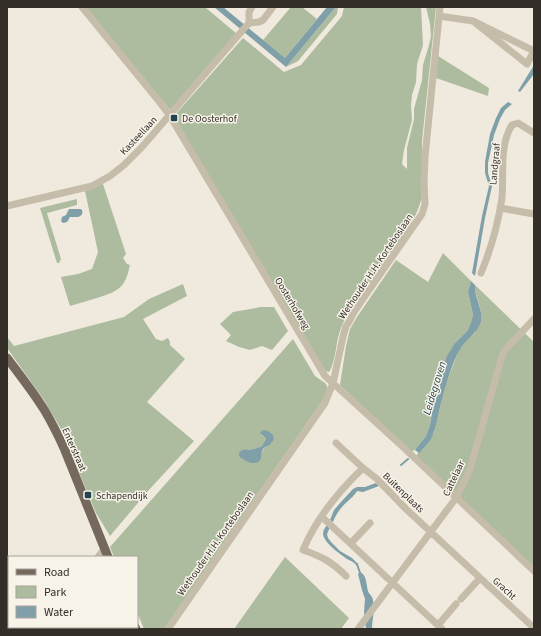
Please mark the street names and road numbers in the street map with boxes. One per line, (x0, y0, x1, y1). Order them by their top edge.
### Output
street label: Kasteellaan (117, 113, 160, 158)
street label: Landgraaf (486, 141, 504, 186)
street label: Wethouder H.H. Korteboslaan (335, 211, 416, 322)
street label: Oosterhofweg (271, 275, 313, 332)
street label: Enterstraat (58, 425, 90, 474)
street label: Cattelaar (440, 458, 469, 499)
street label: Buitenplaats (379, 469, 427, 516)
street label: Wethouder H.H. Korteboslaan (174, 489, 257, 599)
street label: Gracht (489, 574, 520, 604)

